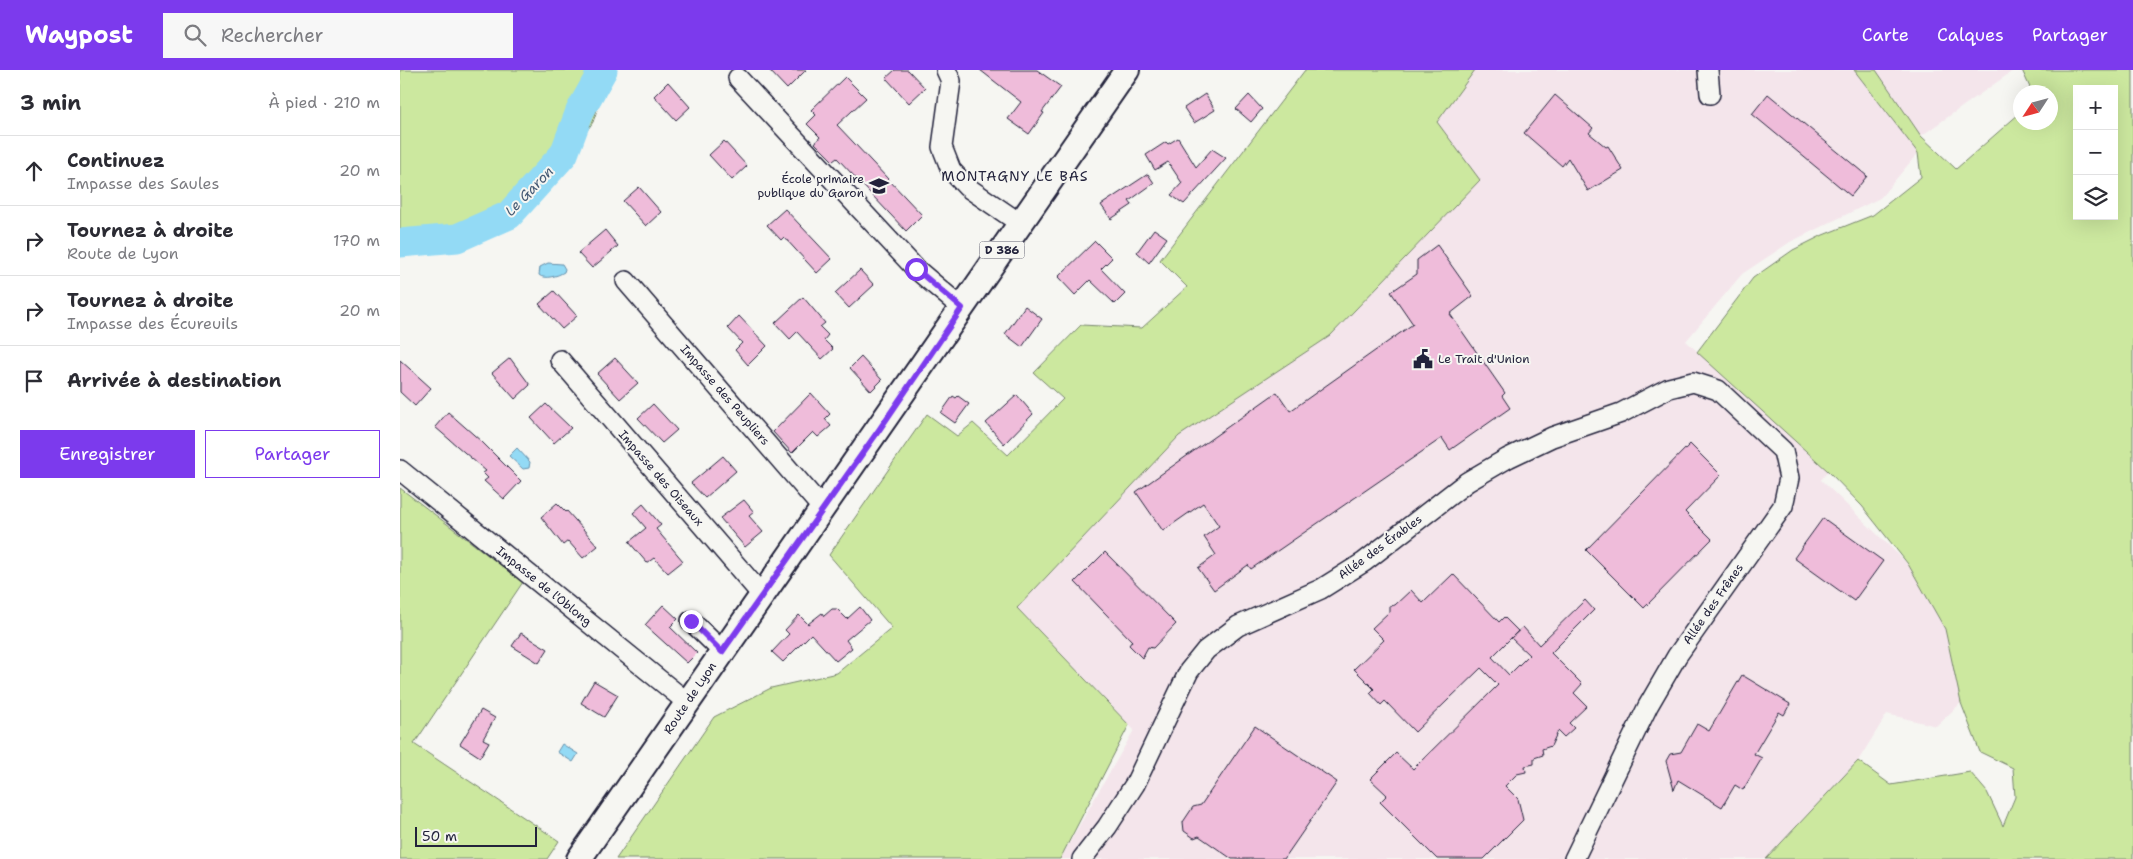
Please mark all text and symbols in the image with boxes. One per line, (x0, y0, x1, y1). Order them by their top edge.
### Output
search box (163, 13, 513, 58)
text: Waypost (25, 19, 133, 51)
icon: search (181, 21, 209, 49)
text: Rechercher (221, 23, 323, 48)
text: Carte (1862, 23, 1909, 47)
text: Calques (1937, 23, 2004, 47)
text: Partager (2032, 23, 2108, 47)
north arrow (2013, 85, 2058, 130)
map controls (2073, 85, 2118, 220)
button: + (2073, 85, 2118, 130)
text: 3 min (20, 89, 81, 117)
text: À pied · 210 m (268, 92, 380, 113)
button: − (2073, 130, 2118, 175)
text: Continuez (67, 148, 165, 173)
icon: ahead (20, 157, 48, 185)
text: 20 m (339, 160, 380, 181)
water label: Le Garon (501, 162, 557, 220)
district label: MONTAGNY LE BAS (941, 167, 1089, 185)
place label: École primaire publique du Garon (757, 171, 864, 201)
text: Impasse des Saules (67, 173, 219, 194)
school or university icon: École primaire publique du Garon (868, 175, 890, 197)
button: layers (2073, 175, 2118, 220)
text: Tournez à droite (67, 218, 234, 243)
icon: right (20, 227, 48, 255)
text: 170 m (333, 230, 380, 251)
road number: D 386 (980, 242, 1024, 258)
text: Route de Lyon (67, 243, 179, 264)
route start (905, 258, 928, 281)
text: Tournez à droite (67, 288, 234, 313)
icon: right (20, 297, 48, 325)
text: 20 m (339, 300, 380, 321)
text: Impasse des Écureuils (67, 313, 238, 334)
street label: Impasse des Peupliers (677, 341, 773, 449)
public building icon: Le Trait d'Union (1412, 348, 1434, 370)
place label: Le Trait d'Union (1438, 351, 1530, 367)
icon: arrive (20, 367, 48, 395)
text: Arrivée à destination (67, 368, 281, 393)
street label: Impasse des Oiseaux (615, 427, 707, 529)
button: Enregistrer (20, 430, 195, 478)
button: Partager (205, 430, 380, 478)
street label: Allée des Érables (1335, 511, 1425, 583)
street label: Impasse de l'Oblong (493, 543, 595, 629)
street label: Allée des Frênes (1679, 560, 1747, 648)
route end (680, 610, 703, 633)
street label: Route de Lyon (660, 659, 720, 737)
scale bar (415, 824, 538, 847)
text: 50 m (422, 827, 457, 845)

